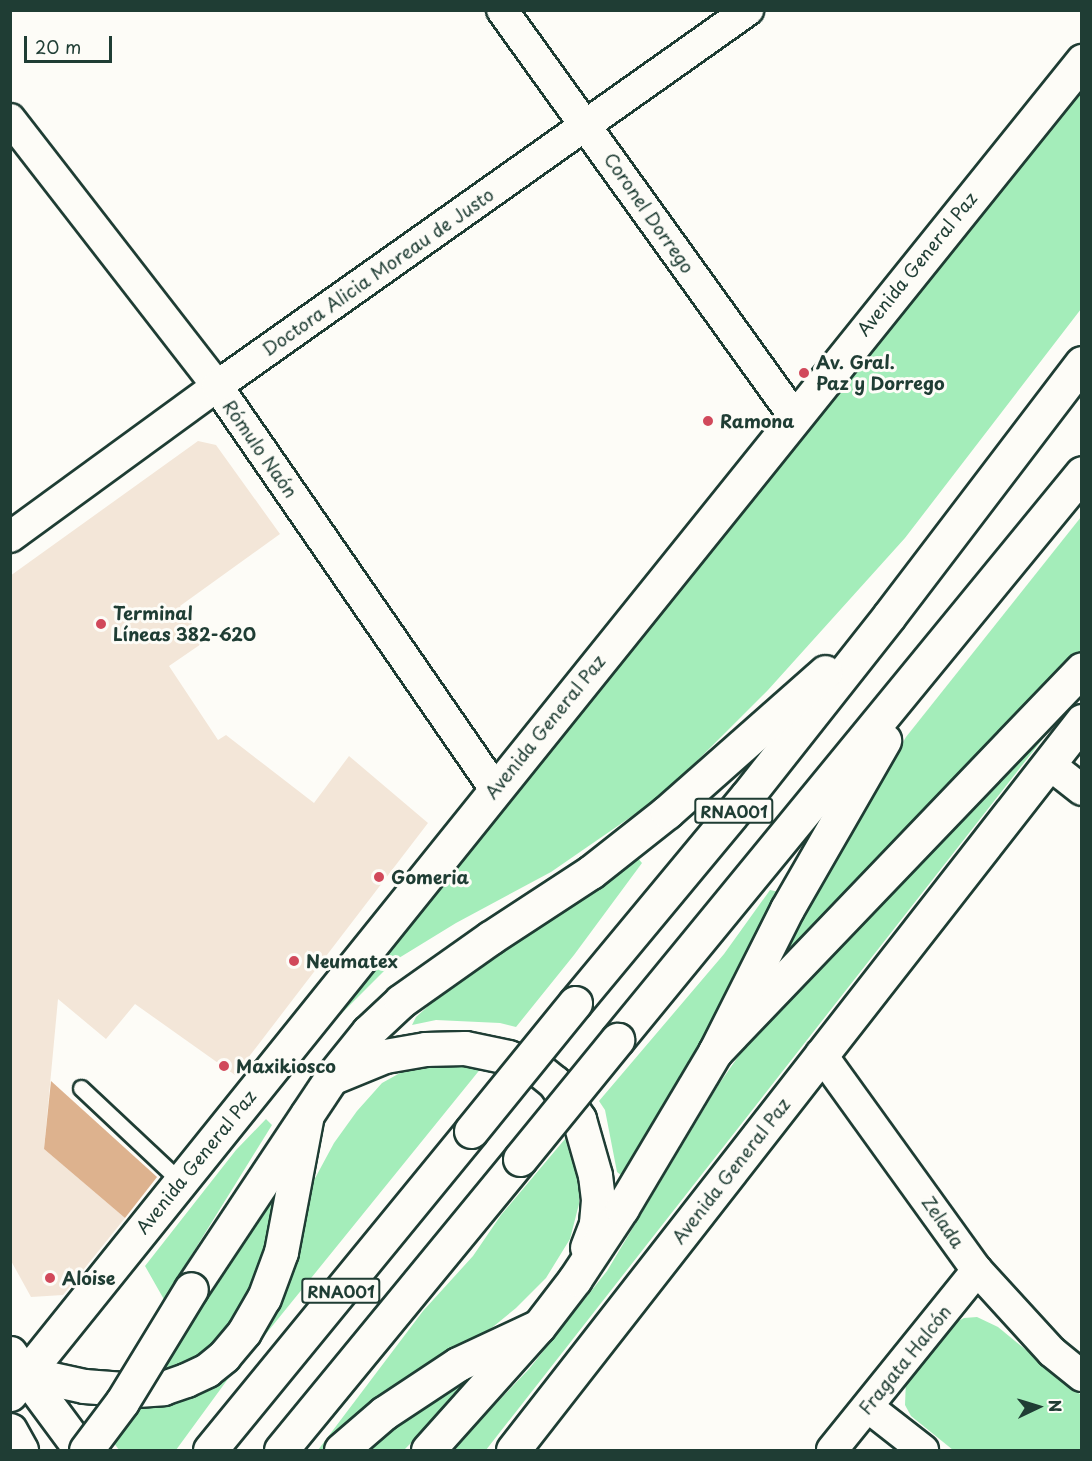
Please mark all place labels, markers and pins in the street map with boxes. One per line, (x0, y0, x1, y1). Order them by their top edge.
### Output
place label: Av. Gral. Paz y Dorrego (816, 352, 945, 394)
marker: Av. Gral. Paz y Dorrego (797, 366, 811, 380)
place label: Ramona (720, 410, 795, 432)
marker: Ramona (701, 414, 715, 428)
place label: Terminal Líneas 382-620 (113, 603, 256, 646)
marker: Terminal Líneas 382-620 (94, 617, 108, 631)
place label: Gomeria (391, 866, 469, 888)
marker: Gomeria (372, 870, 386, 884)
place label: Neumatex (306, 950, 398, 972)
marker: Neumatex (287, 954, 301, 968)
place label: Maxikiosco (236, 1055, 336, 1077)
marker: Maxikiosco (217, 1059, 231, 1073)
place label: Aloise (62, 1267, 116, 1289)
marker: Aloise (43, 1271, 57, 1285)

